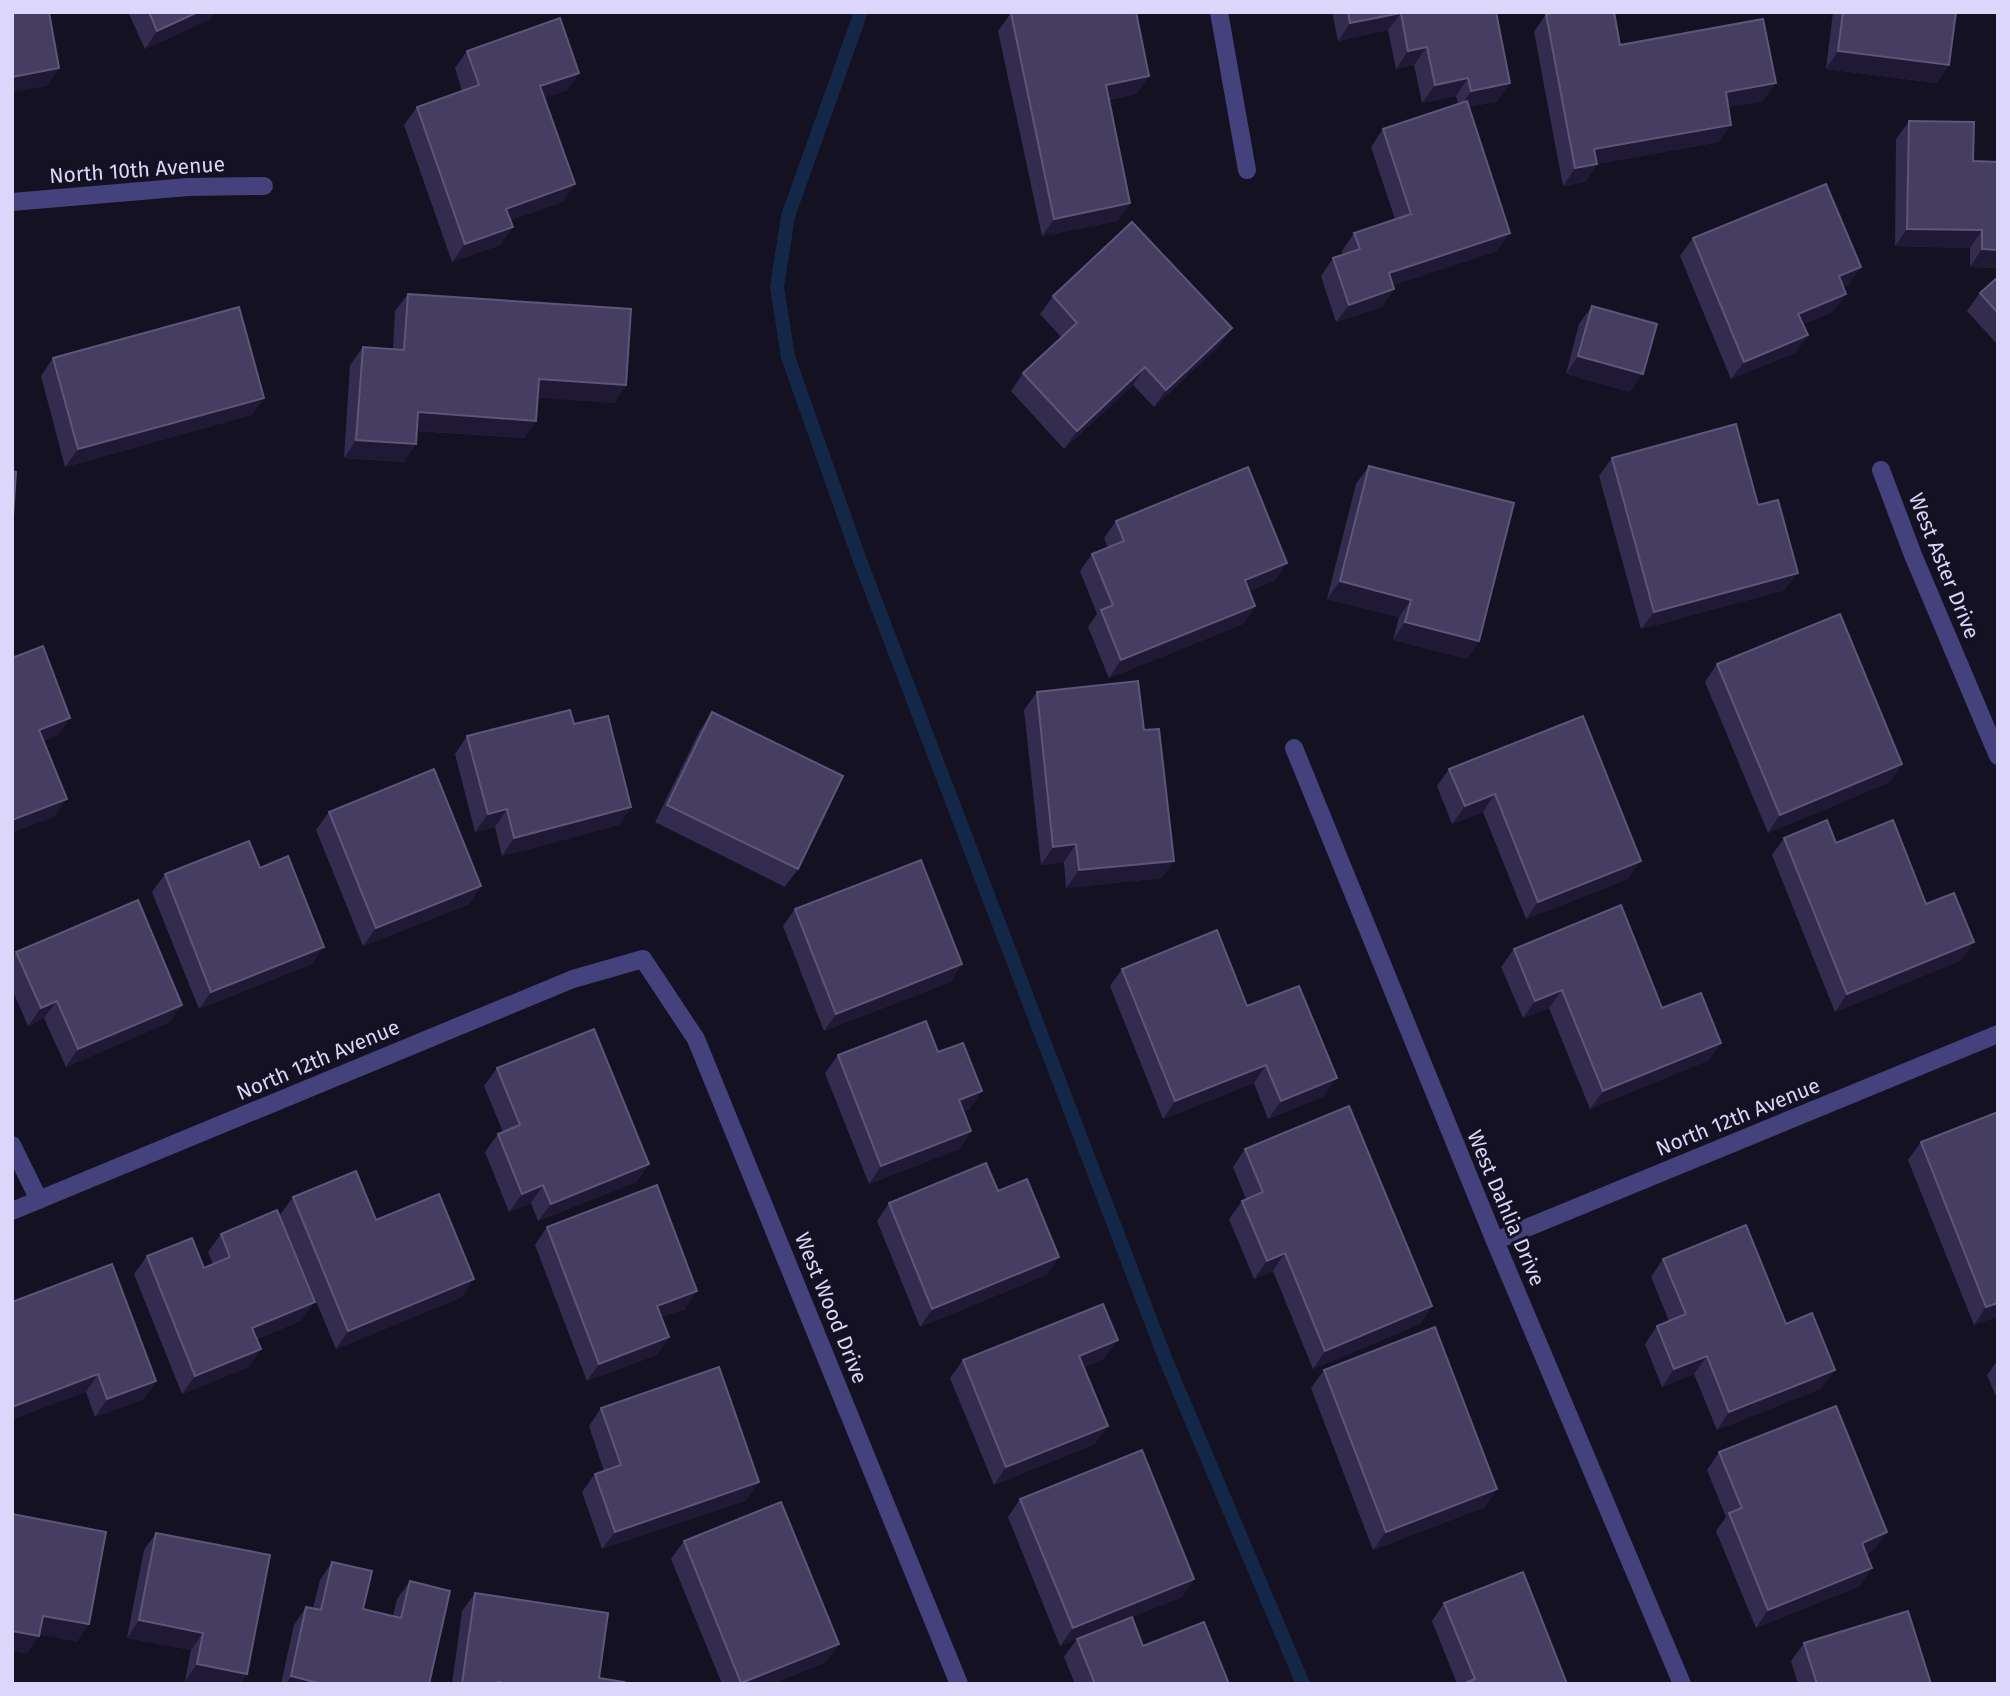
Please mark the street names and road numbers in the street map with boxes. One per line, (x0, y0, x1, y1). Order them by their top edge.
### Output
street label: North 10th Avenue (48, 151, 226, 189)
street label: West Aster Drive (1903, 489, 1985, 643)
street label: North 12th Avenue (232, 1014, 404, 1106)
street label: North 12th Avenue (1652, 1072, 1824, 1162)
street label: West Dahlia Drive (1461, 1126, 1551, 1290)
street label: West Wood Drive (789, 1229, 873, 1387)

